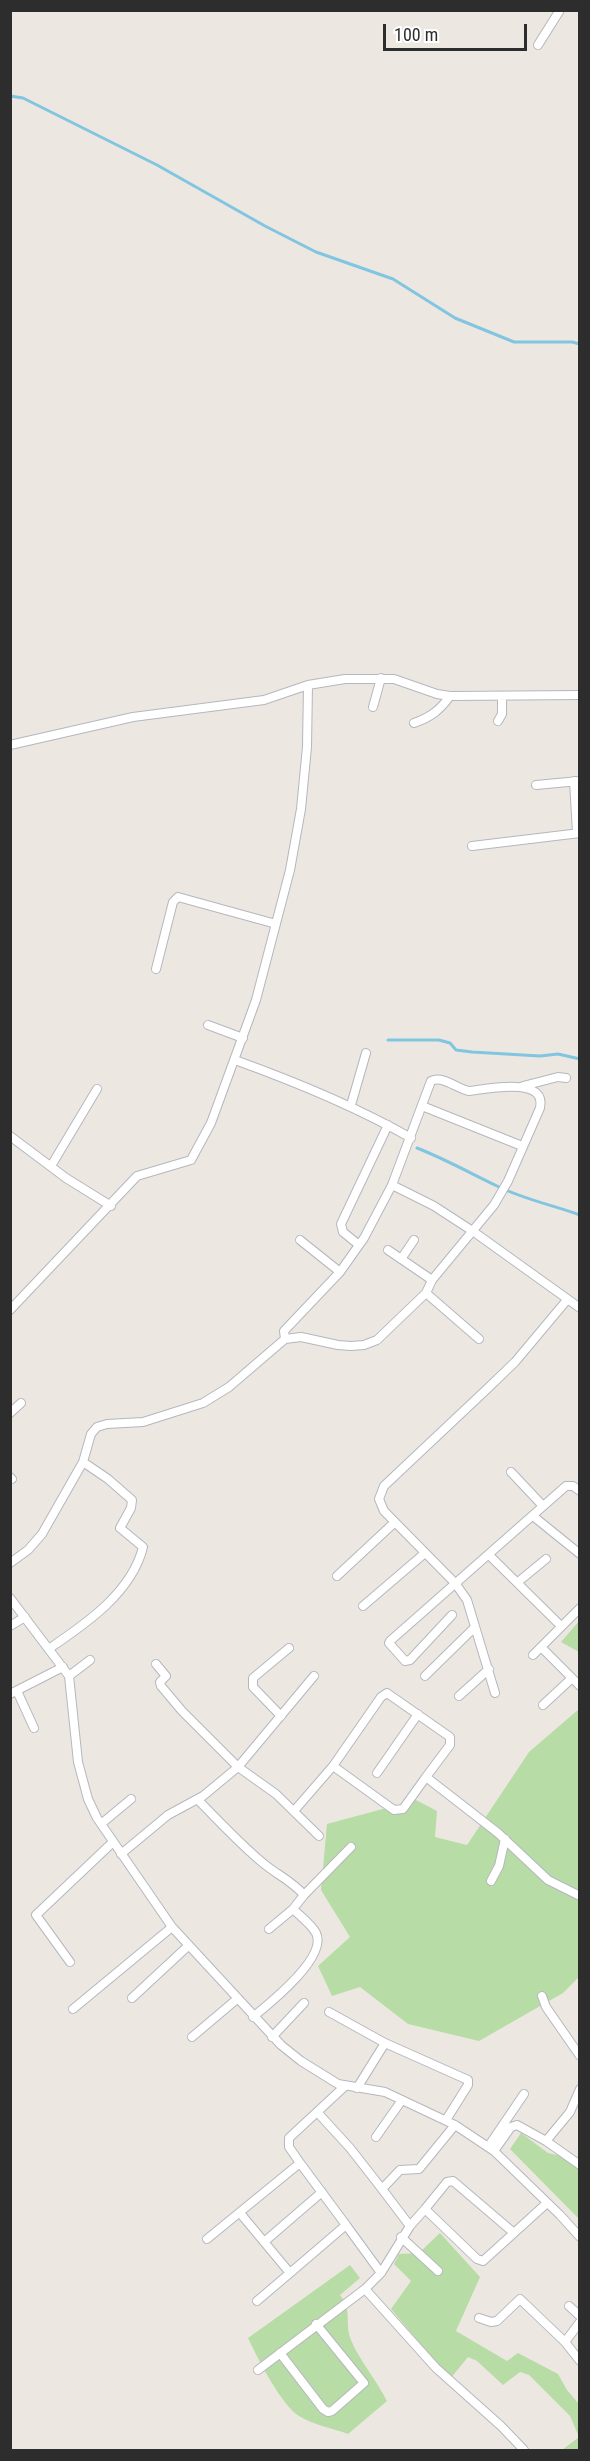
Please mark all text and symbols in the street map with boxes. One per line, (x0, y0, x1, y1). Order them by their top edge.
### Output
scale bar (386, 12, 530, 50)
text: 100 m (394, 24, 438, 45)

